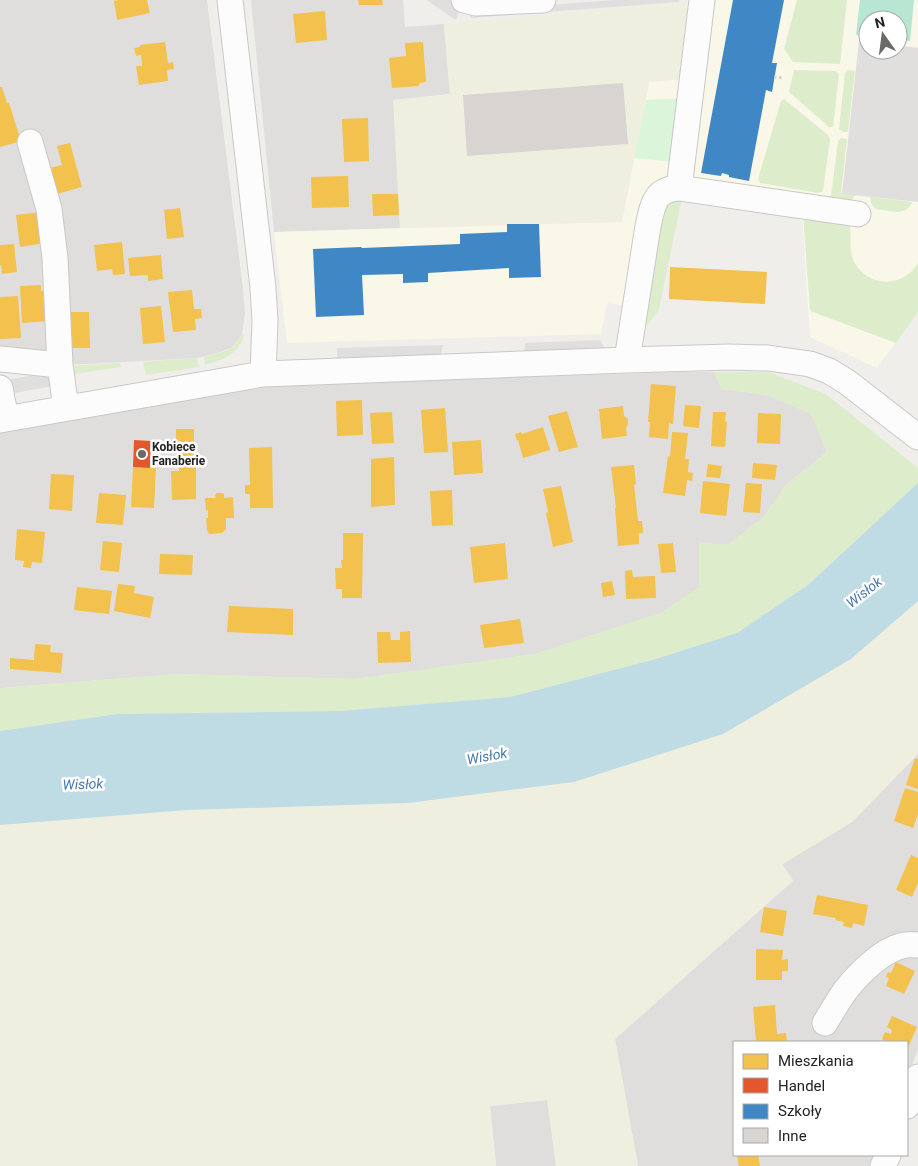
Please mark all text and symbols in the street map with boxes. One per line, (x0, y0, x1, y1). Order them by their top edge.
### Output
north arrow (858, 10, 908, 60)
text: N (873, 13, 887, 31)
place label: Kobiece Fanaberie (152, 440, 206, 468)
marker: Kobiece Fanaberie (136, 448, 148, 460)
water label: Wisłok (843, 572, 886, 611)
water label: Wisłok (466, 744, 510, 767)
water label: Wisłok (62, 775, 105, 793)
legend (733, 1041, 908, 1156)
text: Mieszkania (778, 1052, 854, 1070)
text: Handel (778, 1077, 825, 1095)
text: Szkoły (778, 1102, 822, 1120)
text: Inne (778, 1127, 807, 1145)

